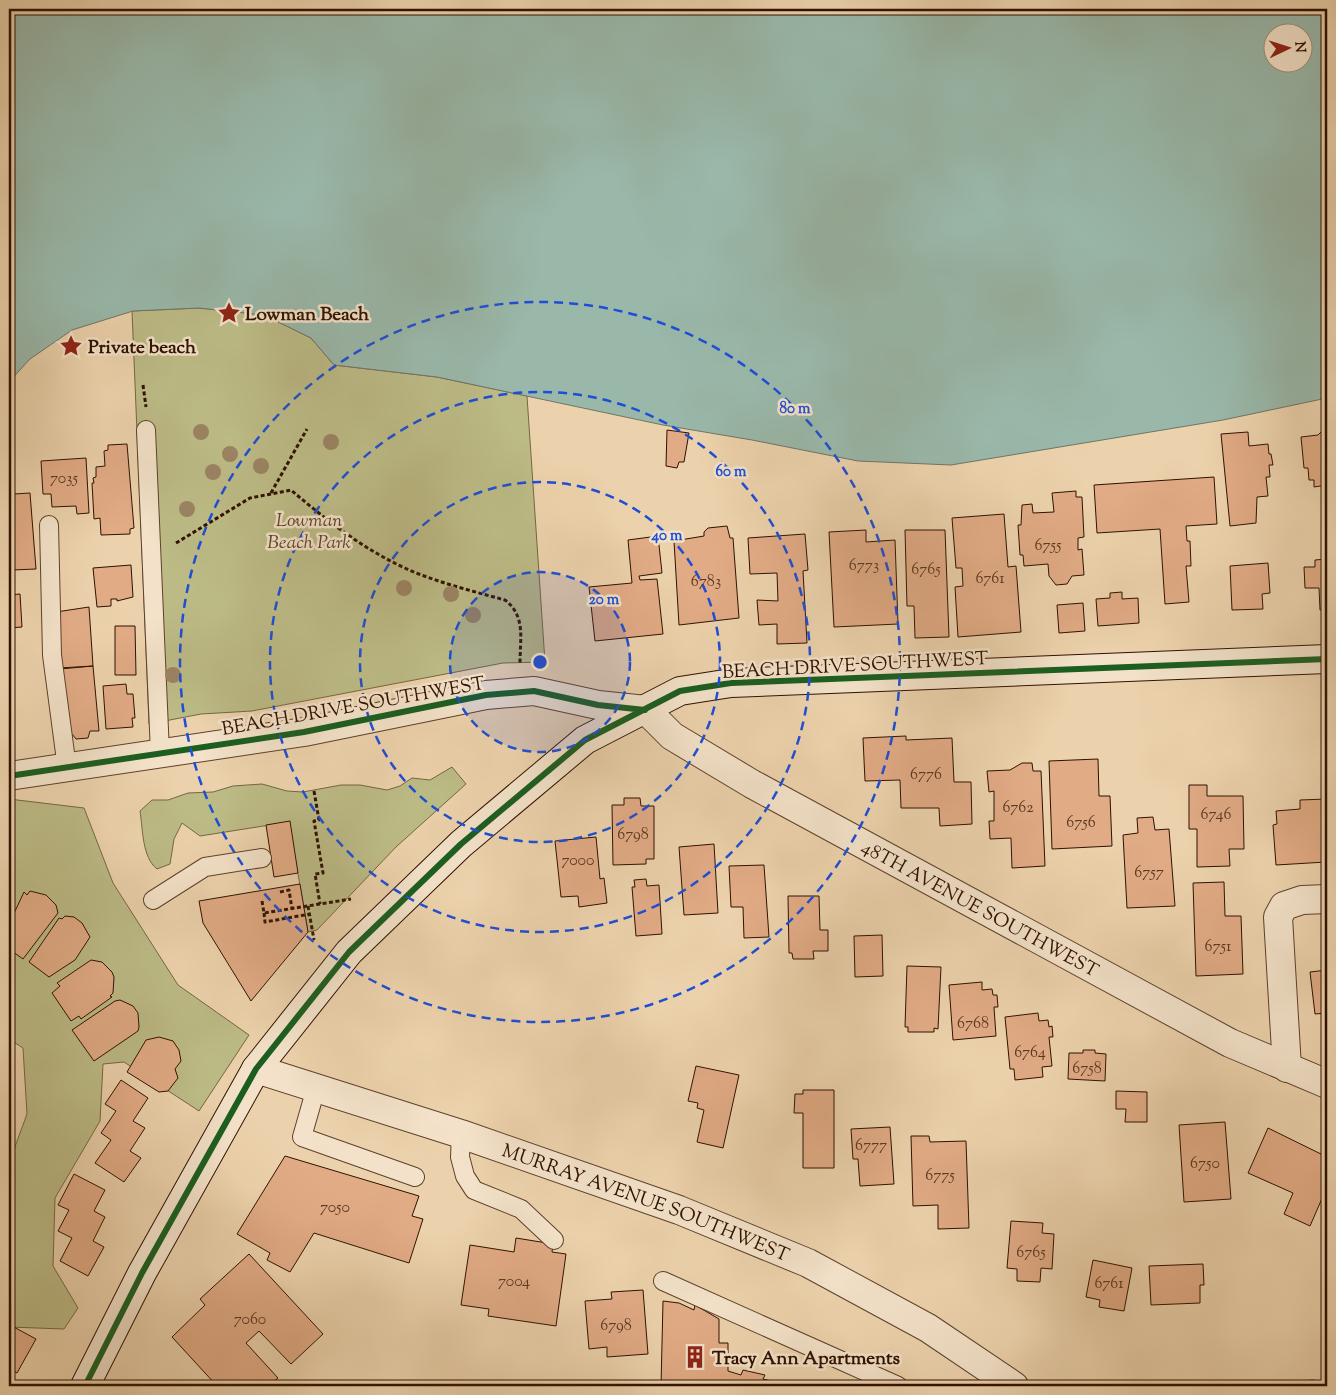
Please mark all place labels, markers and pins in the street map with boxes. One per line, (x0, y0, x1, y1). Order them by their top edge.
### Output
place icon: Lowman Beach (216, 300, 242, 326)
place label: Lowman Beach (245, 302, 370, 329)
place icon: Private beach (58, 333, 84, 359)
place label: Private beach (88, 335, 197, 362)
centre of rings (531, 653, 549, 671)
building icon: Tracy Ann Apartments (682, 1344, 708, 1370)
place label: Tracy Ann Apartments (712, 1346, 901, 1373)

